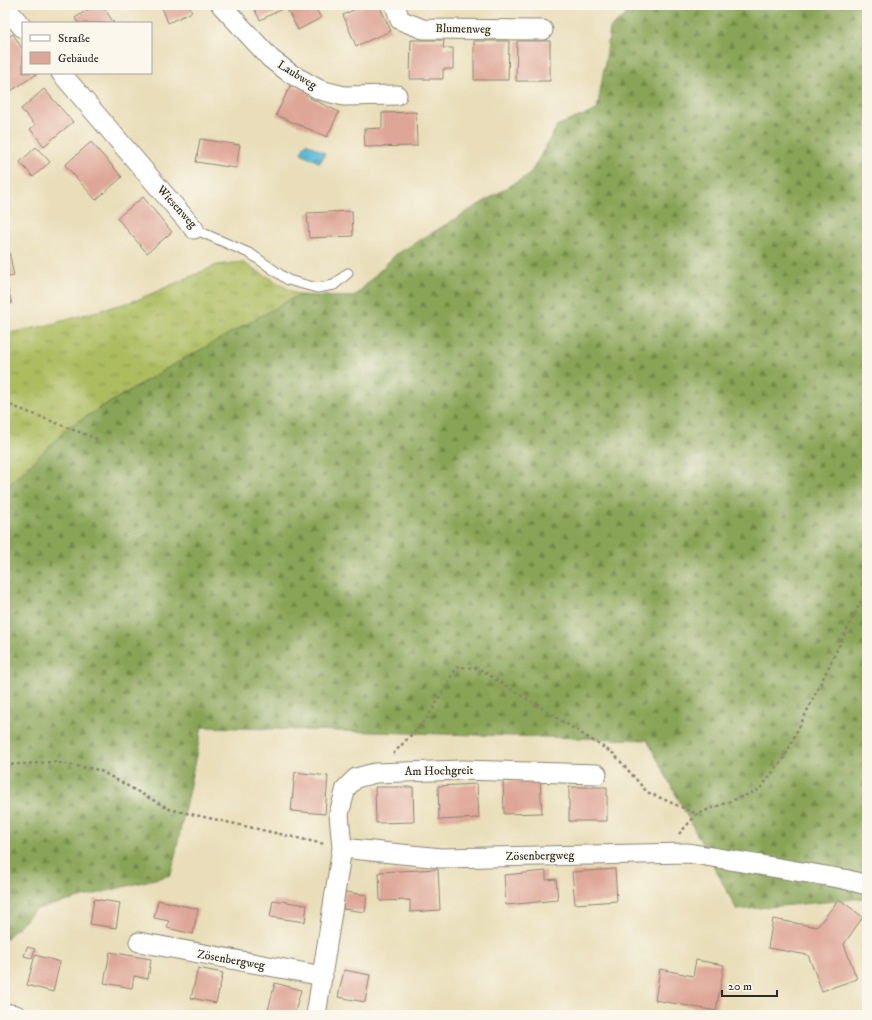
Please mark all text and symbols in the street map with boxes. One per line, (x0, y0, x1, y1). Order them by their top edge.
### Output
street label: Blumenweg (435, 21, 491, 37)
legend (22, 22, 152, 74)
text: Straße (58, 31, 90, 46)
text: Gebäude (58, 51, 99, 66)
street label: Laubweg (275, 57, 320, 93)
street label: Wiesenweg (153, 182, 200, 232)
street label: Am Hochgreit (405, 763, 474, 779)
street label: Zösenbergweg (506, 848, 574, 864)
street label: Zösenbergweg (196, 947, 266, 973)
scale bar (722, 972, 777, 998)
text: 20 m (728, 979, 752, 994)

